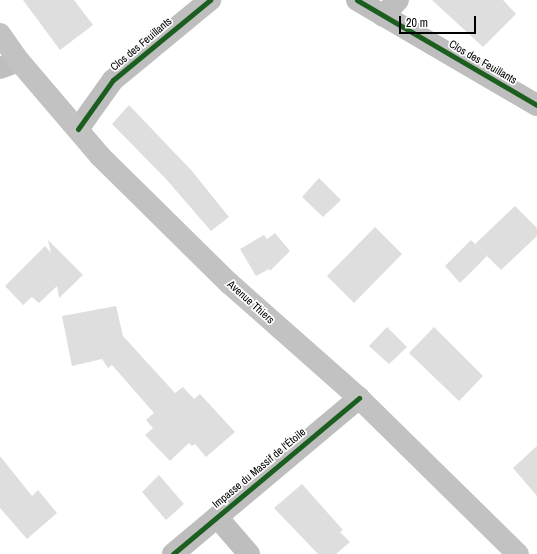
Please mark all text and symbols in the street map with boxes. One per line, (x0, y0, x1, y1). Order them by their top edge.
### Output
scale bar (401, 8, 478, 34)
street label: Clos des Feuillants (108, 14, 174, 74)
text: 20 m (406, 15, 428, 31)
street label: Clos des Feuillants (447, 37, 519, 87)
street label: Avenue Thiers (225, 278, 277, 326)
street label: Impasse du Massif de l'Étoile (210, 425, 308, 511)

